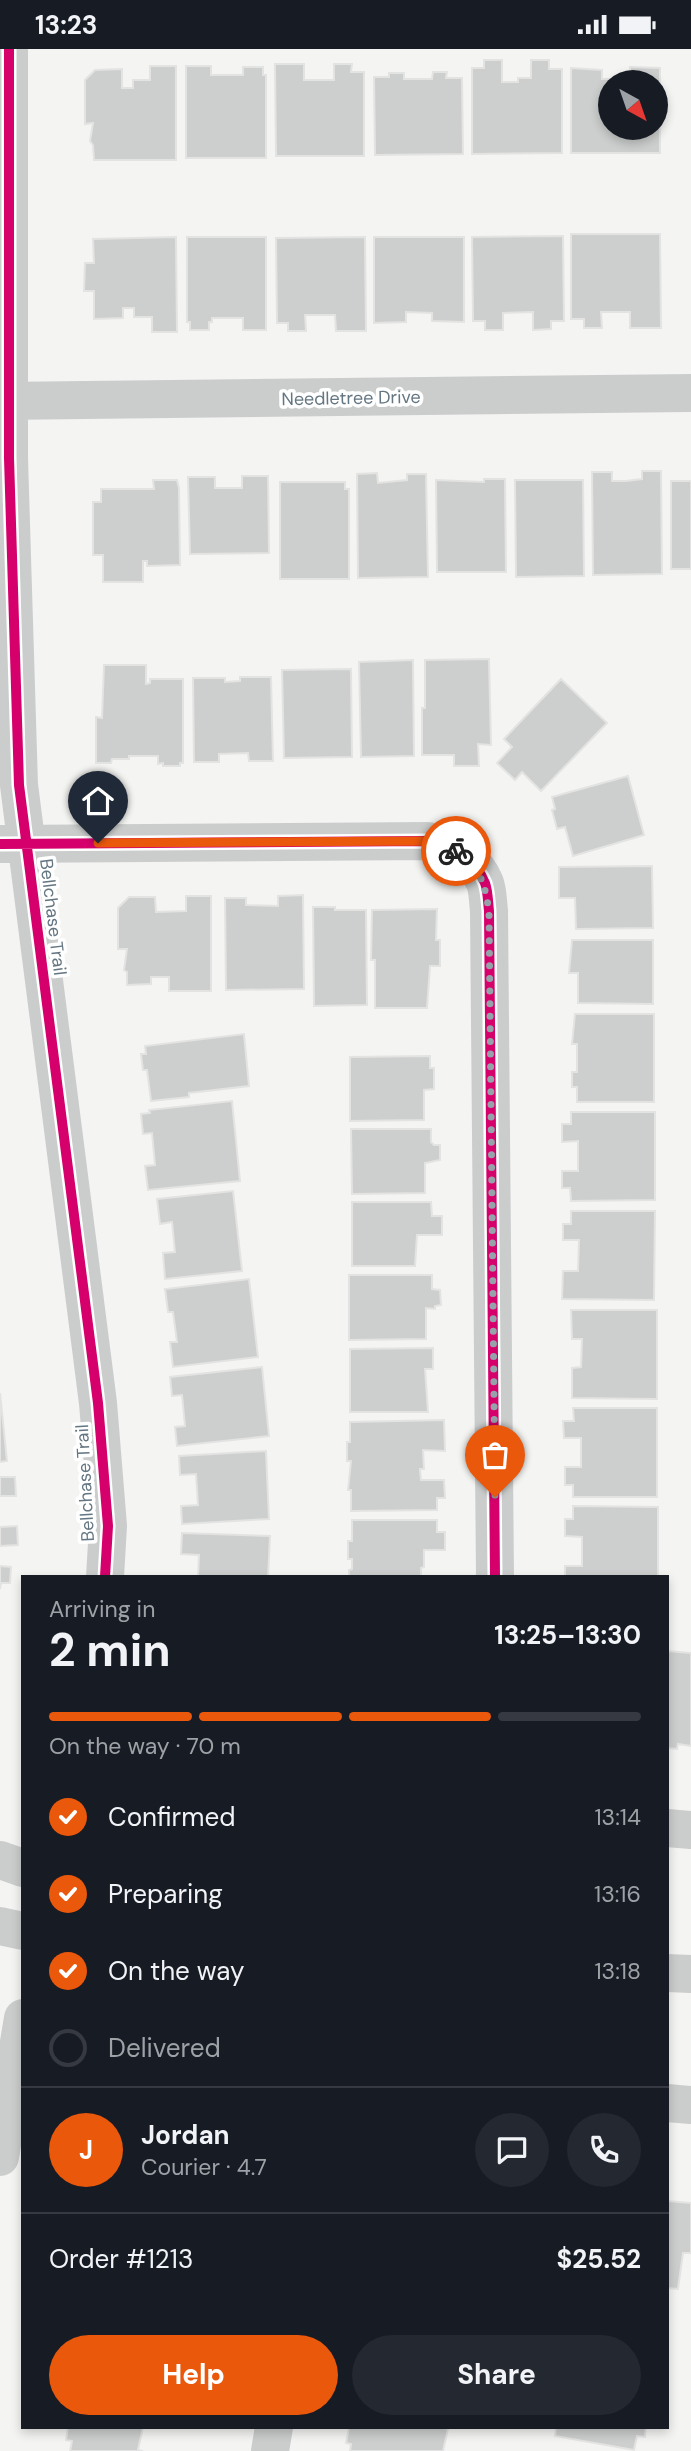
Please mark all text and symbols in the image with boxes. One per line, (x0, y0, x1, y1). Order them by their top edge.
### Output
text: 13:23 (35, 8, 97, 42)
north arrow (598, 70, 668, 140)
map controls (598, 70, 668, 140)
street label: Needletree Drive (281, 385, 421, 411)
pin (68, 771, 128, 843)
icon: home (79, 782, 117, 820)
courier (421, 816, 491, 886)
icon: bike (437, 832, 475, 870)
street label: Bellchase Trail (34, 857, 72, 977)
street label: Bellchase Trail (70, 1424, 100, 1542)
pin (465, 1425, 525, 1497)
icon: bag (476, 1436, 514, 1474)
text: Arriving in (49, 1594, 155, 1624)
text: 13:25–13:30 (494, 1618, 641, 1652)
text: 2 min (49, 1620, 171, 1680)
text: On the way · 70 m (49, 1731, 241, 1761)
icon: check (49, 1798, 87, 1836)
text: Confirmed (108, 1800, 235, 1834)
text: 13:14 (594, 1802, 641, 1832)
icon: check (49, 1875, 87, 1913)
text: Preparing (108, 1877, 223, 1911)
text: 13:16 (594, 1879, 641, 1909)
icon: check (49, 1952, 87, 1990)
text: On the way (108, 1954, 244, 1988)
text: 13:18 (594, 1956, 641, 1986)
text: Delivered (108, 2031, 221, 2065)
button: chat (475, 2113, 549, 2187)
button: phone (567, 2113, 641, 2187)
text: Jordan (141, 2118, 230, 2152)
text: J (79, 2133, 93, 2167)
text: Courier · 4.7 (141, 2152, 267, 2182)
text: Order #1213 (49, 2242, 193, 2276)
text: $25.52 (557, 2242, 641, 2276)
button: Help (49, 2335, 338, 2415)
button: Share (352, 2335, 641, 2415)

